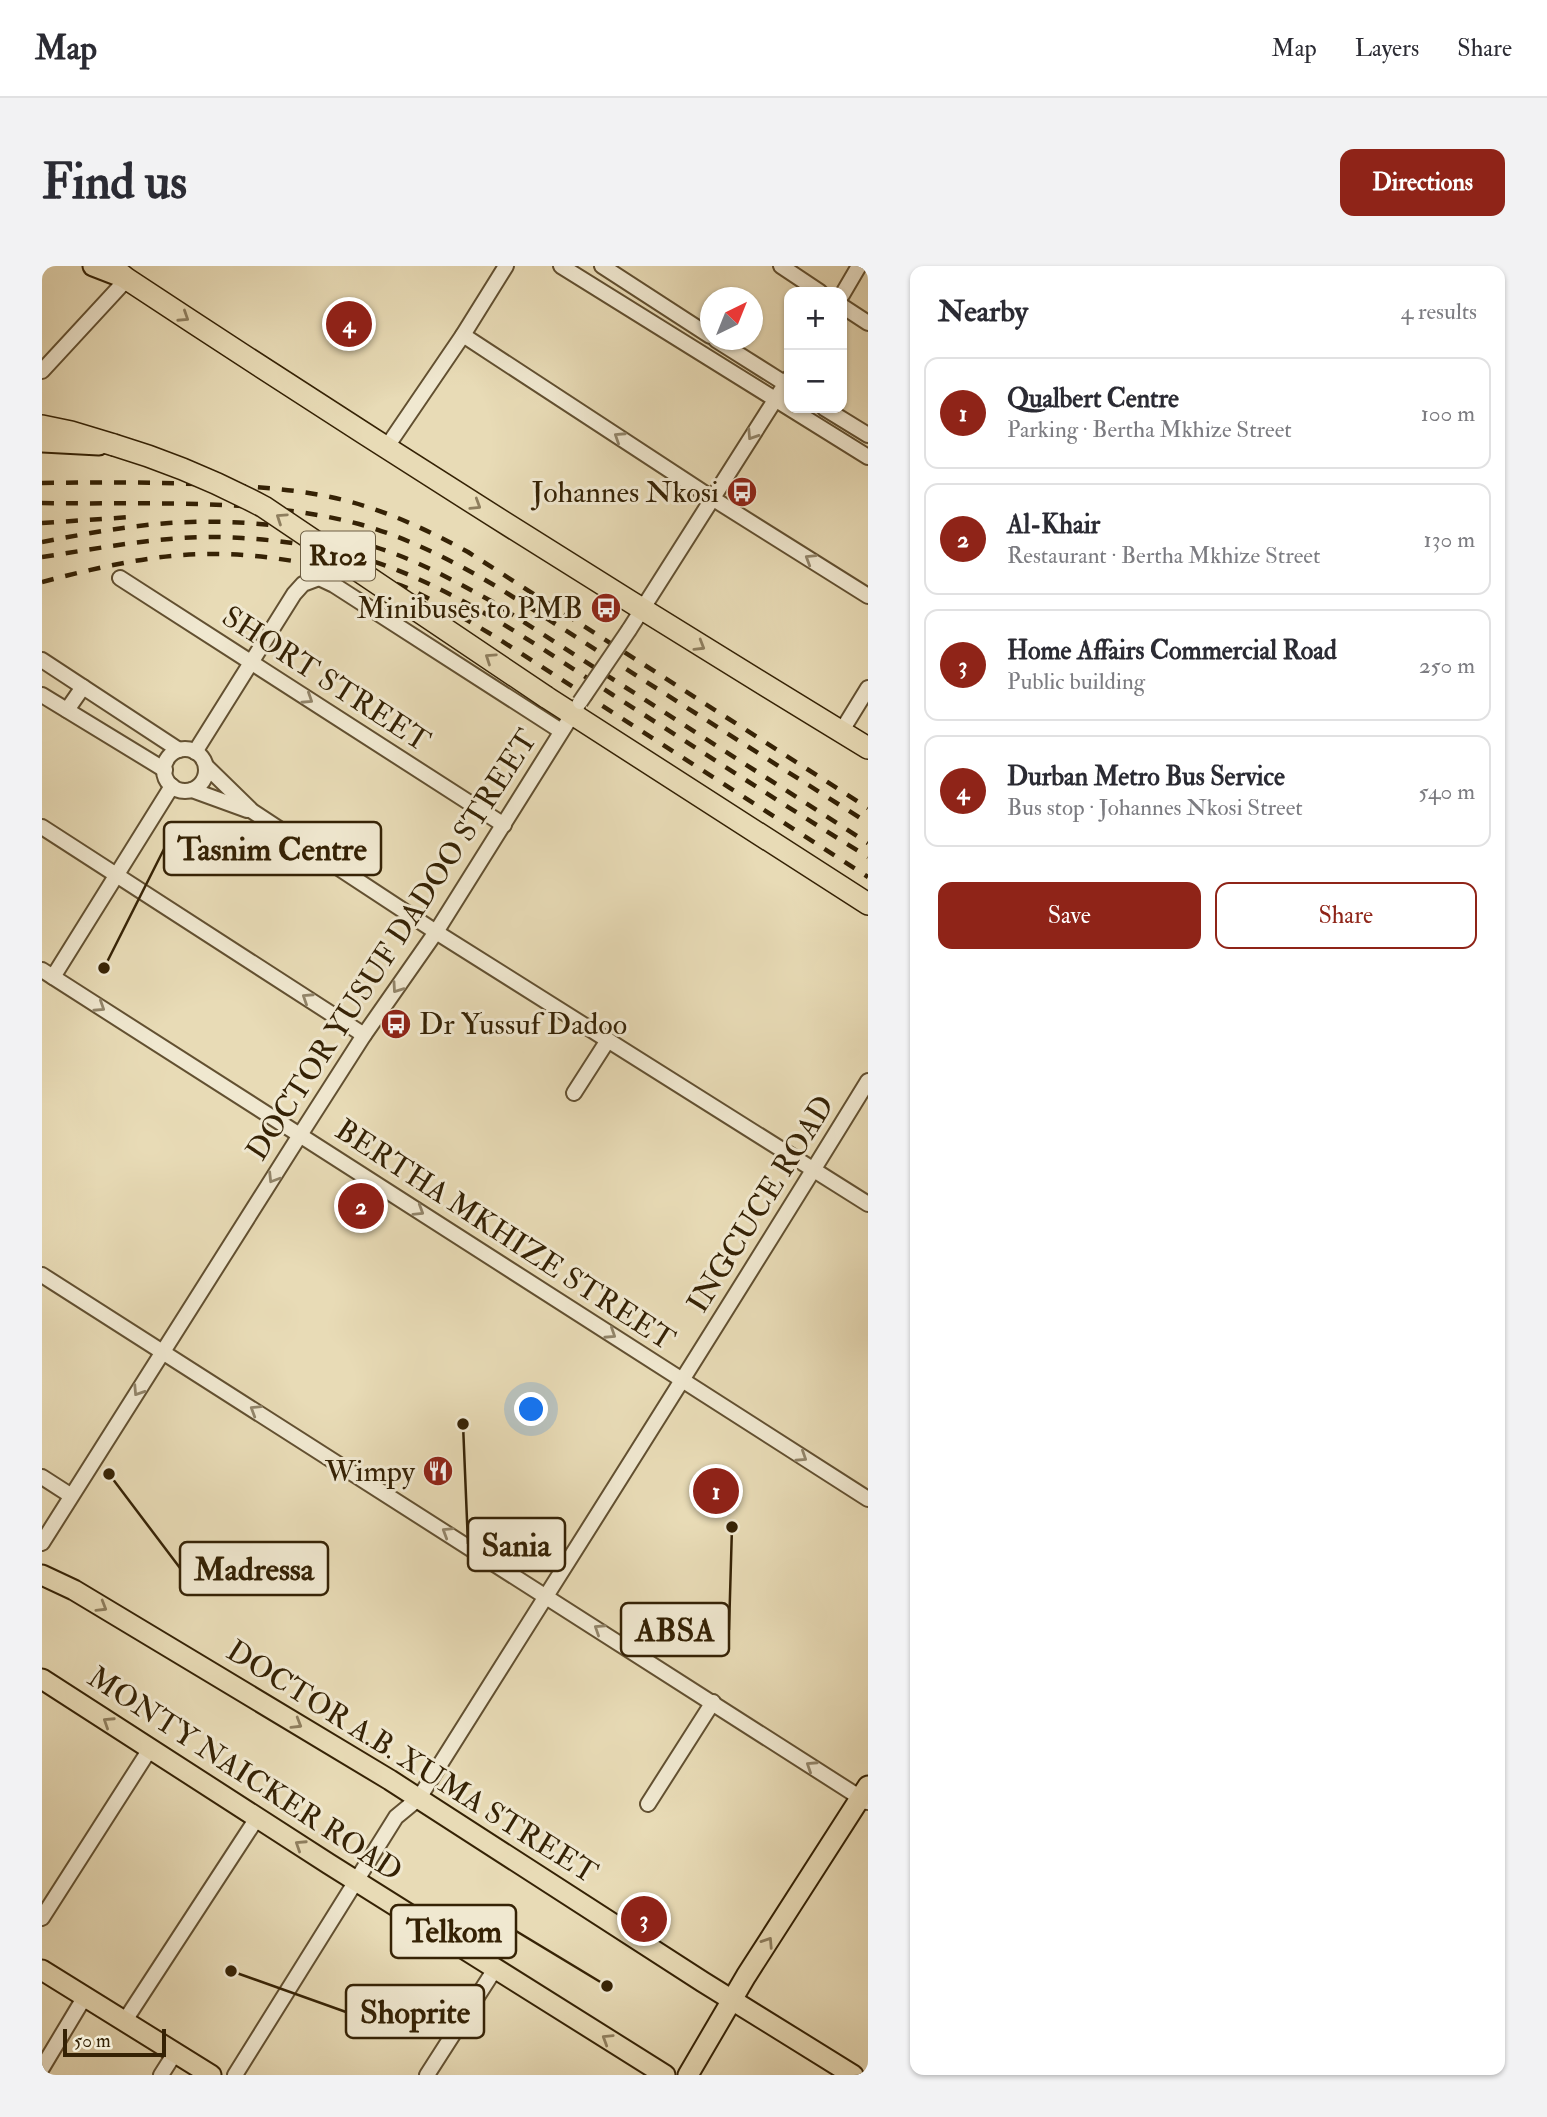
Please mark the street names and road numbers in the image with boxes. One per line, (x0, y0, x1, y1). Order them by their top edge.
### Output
road number: R102 (301, 532, 375, 580)
street label: SHORT STREET (215, 598, 437, 760)
street label: DOCTOR YUSUF DADOO STREET (239, 723, 545, 1167)
street label: INGCUCE ROAD (679, 1089, 843, 1319)
street label: BERTHA MKHIZE STREET (328, 1111, 682, 1359)
street label: DOCTOR A.B. XUMA STREET (220, 1632, 604, 1892)
street label: MONTY NAICKER ROAD (81, 1658, 409, 1890)

